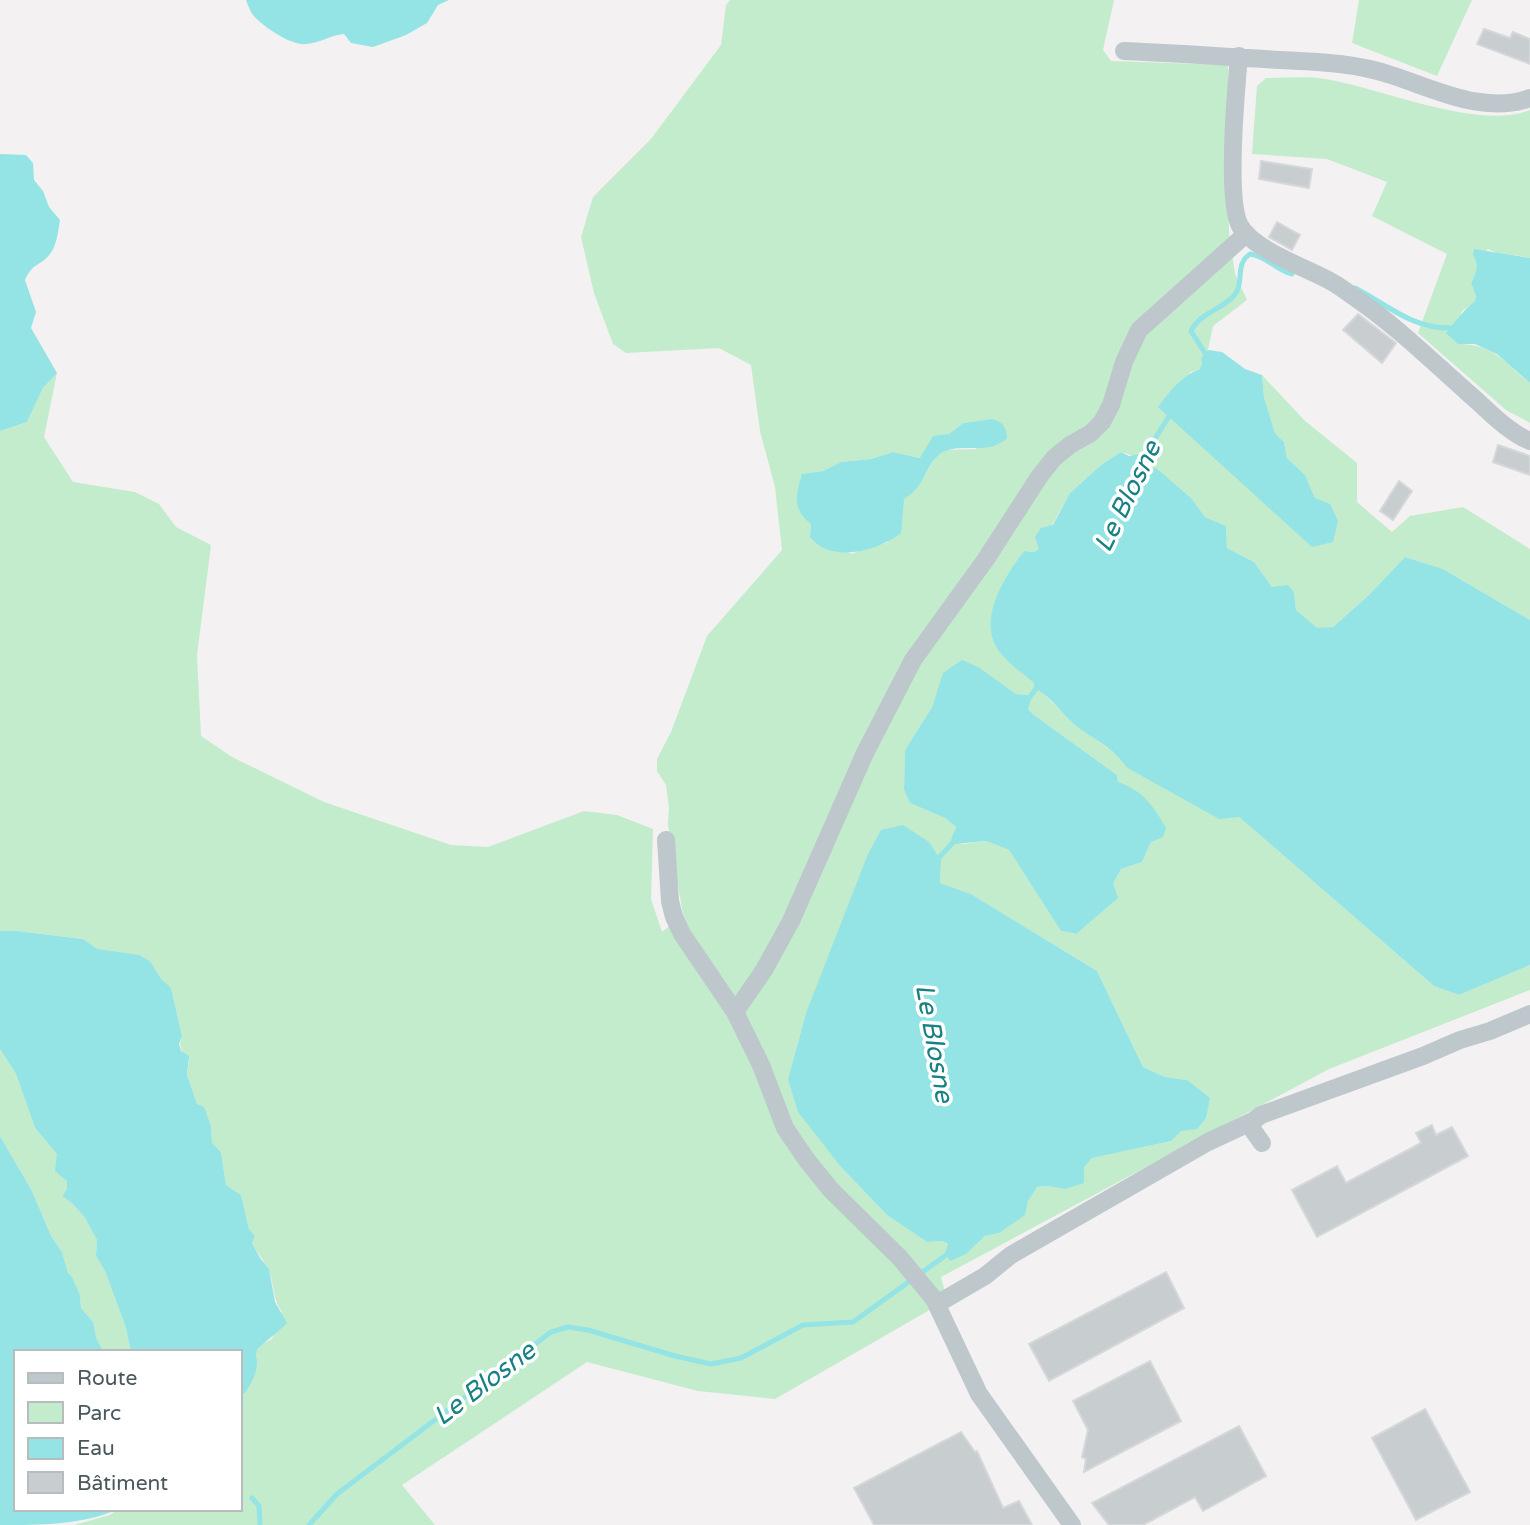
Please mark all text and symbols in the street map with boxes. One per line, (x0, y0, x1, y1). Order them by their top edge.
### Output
water label: Le Blosne (1087, 435, 1168, 557)
water label: Le Blosne (909, 981, 960, 1106)
water label: Le Blosne (427, 1334, 542, 1432)
legend (14, 1350, 242, 1511)
text: Route (77, 1366, 137, 1391)
text: Parc (77, 1401, 121, 1426)
text: Eau (77, 1436, 115, 1461)
text: Bâtiment (77, 1471, 168, 1496)

